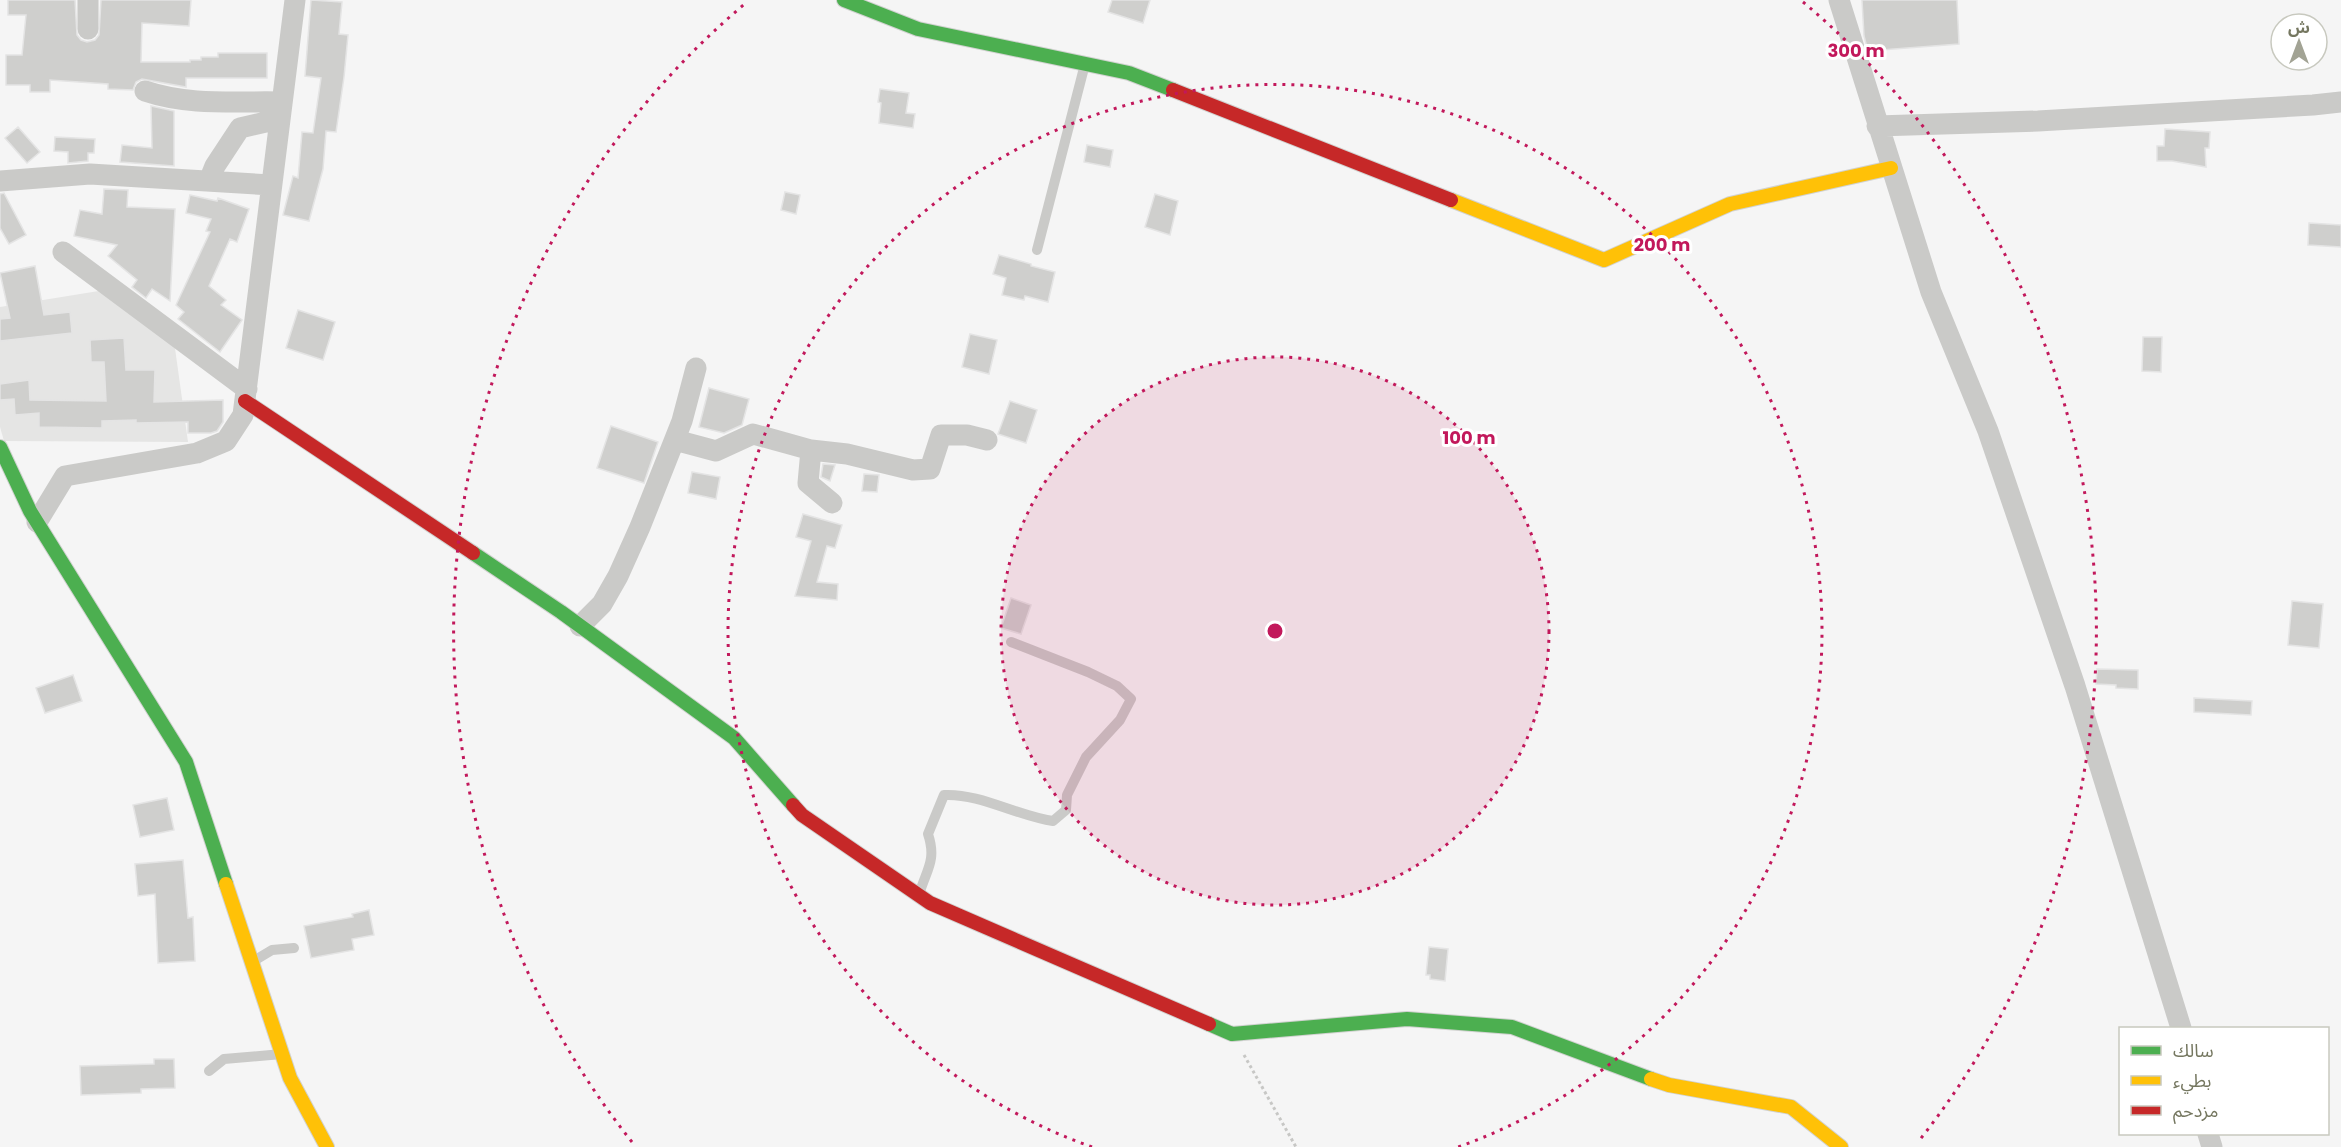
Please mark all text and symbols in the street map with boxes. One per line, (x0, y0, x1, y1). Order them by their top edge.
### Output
north arrow (2269, 12, 2329, 72)
text: ش (2288, 16, 2310, 39)
text: 300 m (1827, 38, 1885, 63)
text: 200 m (1634, 232, 1690, 257)
text: 100 m (1442, 425, 1496, 450)
centre of rings (1265, 621, 1285, 641)
legend (2119, 1027, 2329, 1135)
text: سالك (2173, 1038, 2214, 1063)
text: بطيء (2173, 1068, 2211, 1094)
text: مزدحم (2173, 1098, 2218, 1124)

